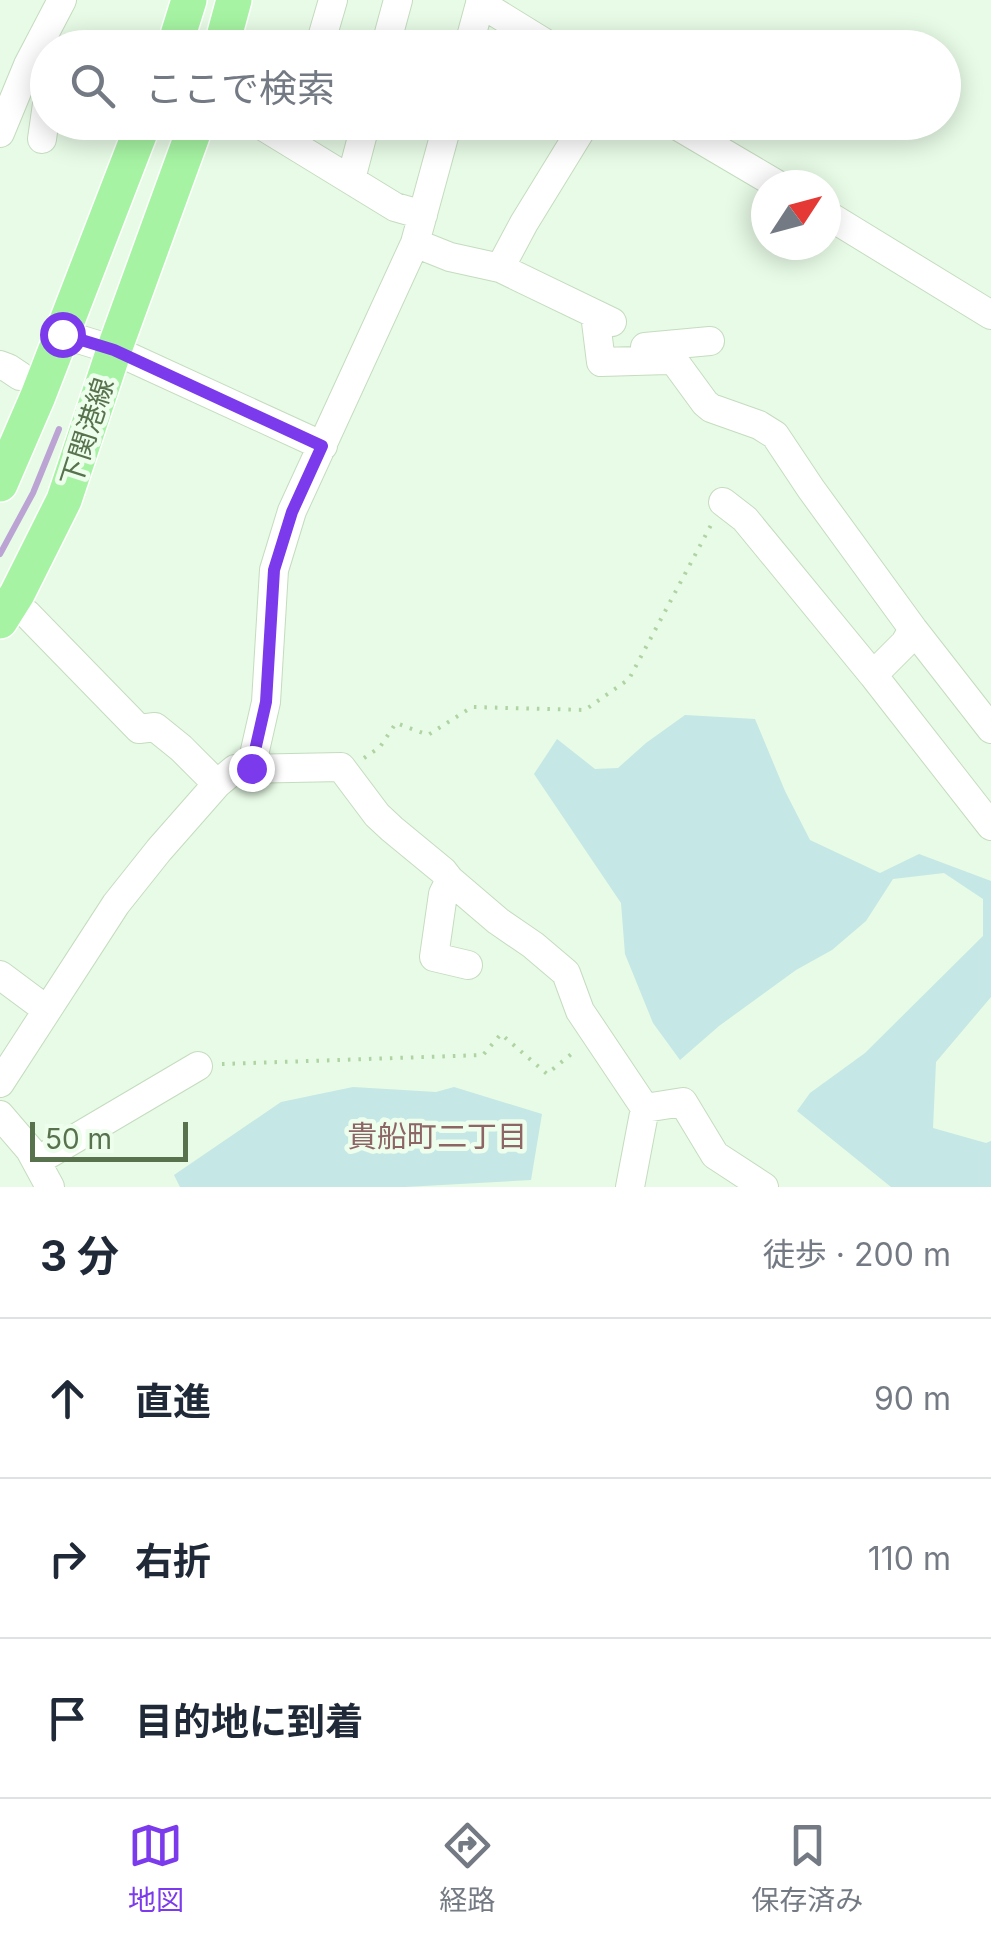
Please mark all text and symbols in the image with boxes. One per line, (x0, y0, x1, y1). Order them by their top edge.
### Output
search box (30, 30, 961, 140)
icon: search (65, 58, 120, 113)
text: ここで検索 (145, 65, 335, 111)
north arrow (751, 170, 841, 260)
route start (40, 312, 86, 358)
street label: 下関港線 (54, 373, 120, 491)
route end (229, 746, 275, 792)
scale bar (30, 1117, 188, 1162)
district label: 貴船町二丁目 (347, 1118, 527, 1154)
text: 50 m (45, 1122, 112, 1156)
text: 3 分 (40, 1230, 119, 1281)
text: 徒歩 · 200 m (763, 1235, 951, 1274)
icon: ahead (40, 1371, 95, 1426)
text: 直進 (135, 1378, 211, 1424)
text: 90 m (874, 1379, 951, 1418)
icon: right (40, 1531, 95, 1586)
text: 右折 (135, 1538, 211, 1584)
text: 110 m (868, 1539, 951, 1578)
icon: arrive (40, 1691, 95, 1746)
text: 目的地に到着 (135, 1698, 363, 1744)
tab: 地図 (128, 1818, 184, 1918)
tab: 経路 (439, 1818, 495, 1918)
tab: 保存済み (751, 1818, 863, 1918)

